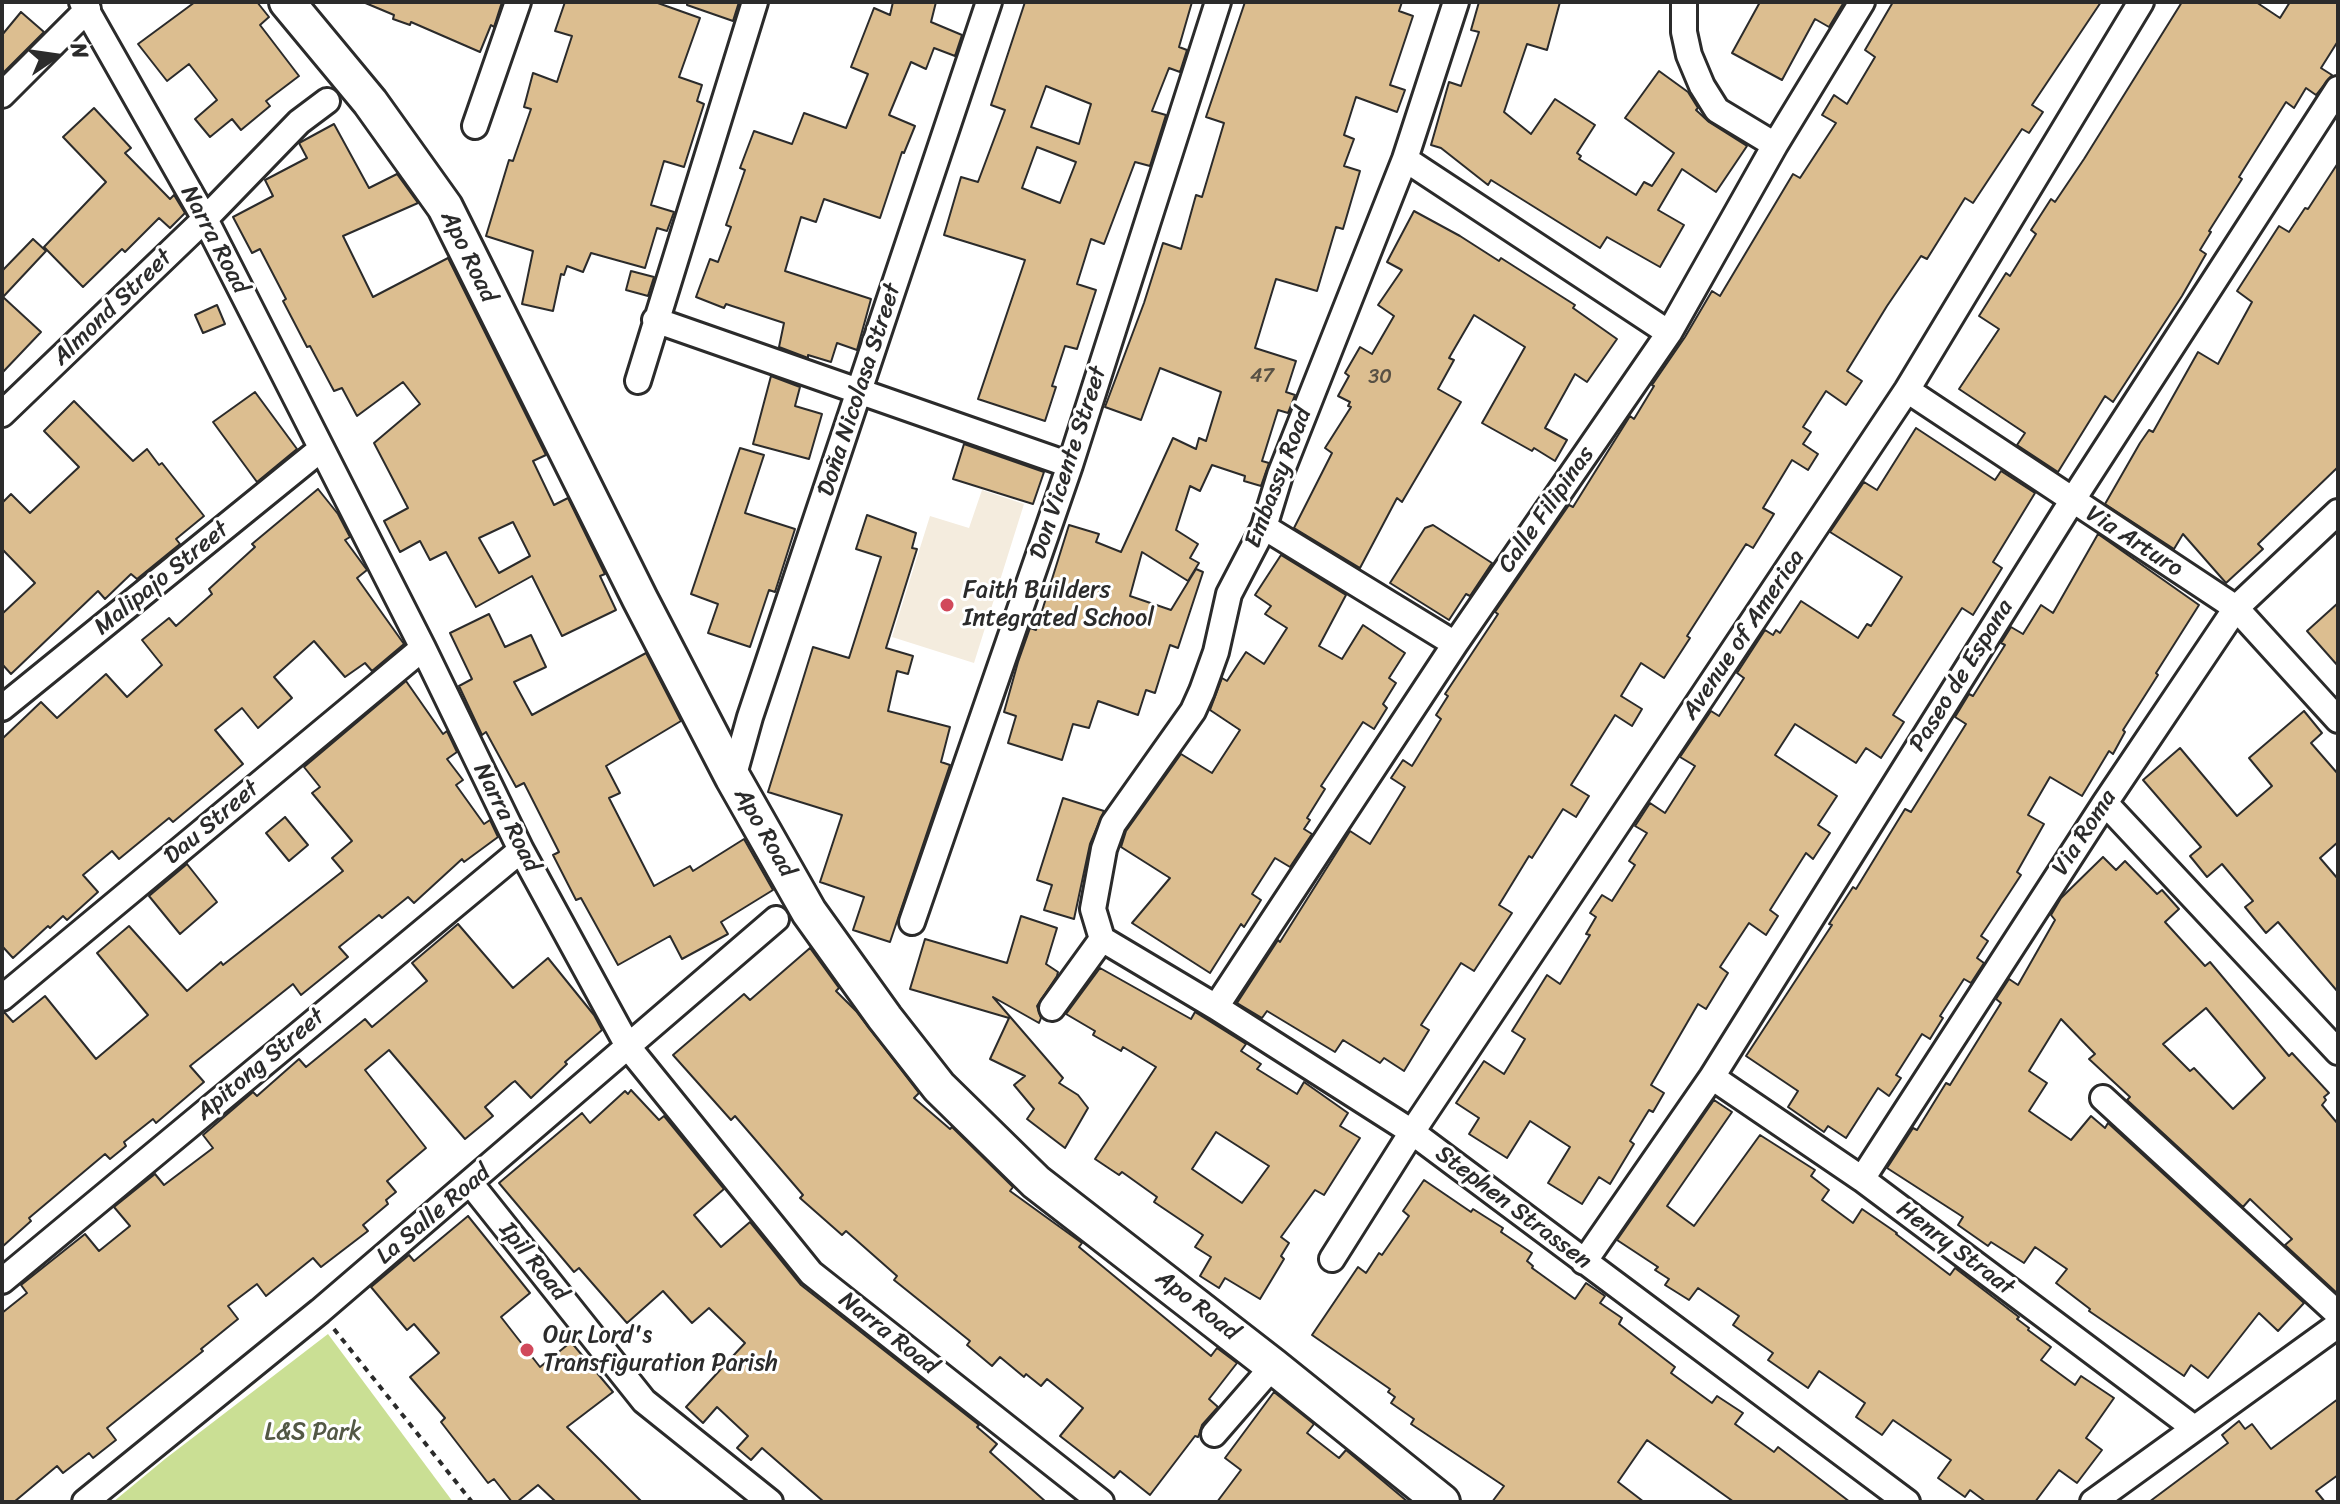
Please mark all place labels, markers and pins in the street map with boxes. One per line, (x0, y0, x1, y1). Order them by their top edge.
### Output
place label: Faith Builders Integrated School (963, 577, 1154, 633)
marker: Faith Builders Integrated School (938, 596, 956, 614)
place label: Our Lord's Transfiguration Parish (543, 1322, 778, 1378)
marker: Our Lord's Transfiguration Parish (518, 1341, 536, 1359)

